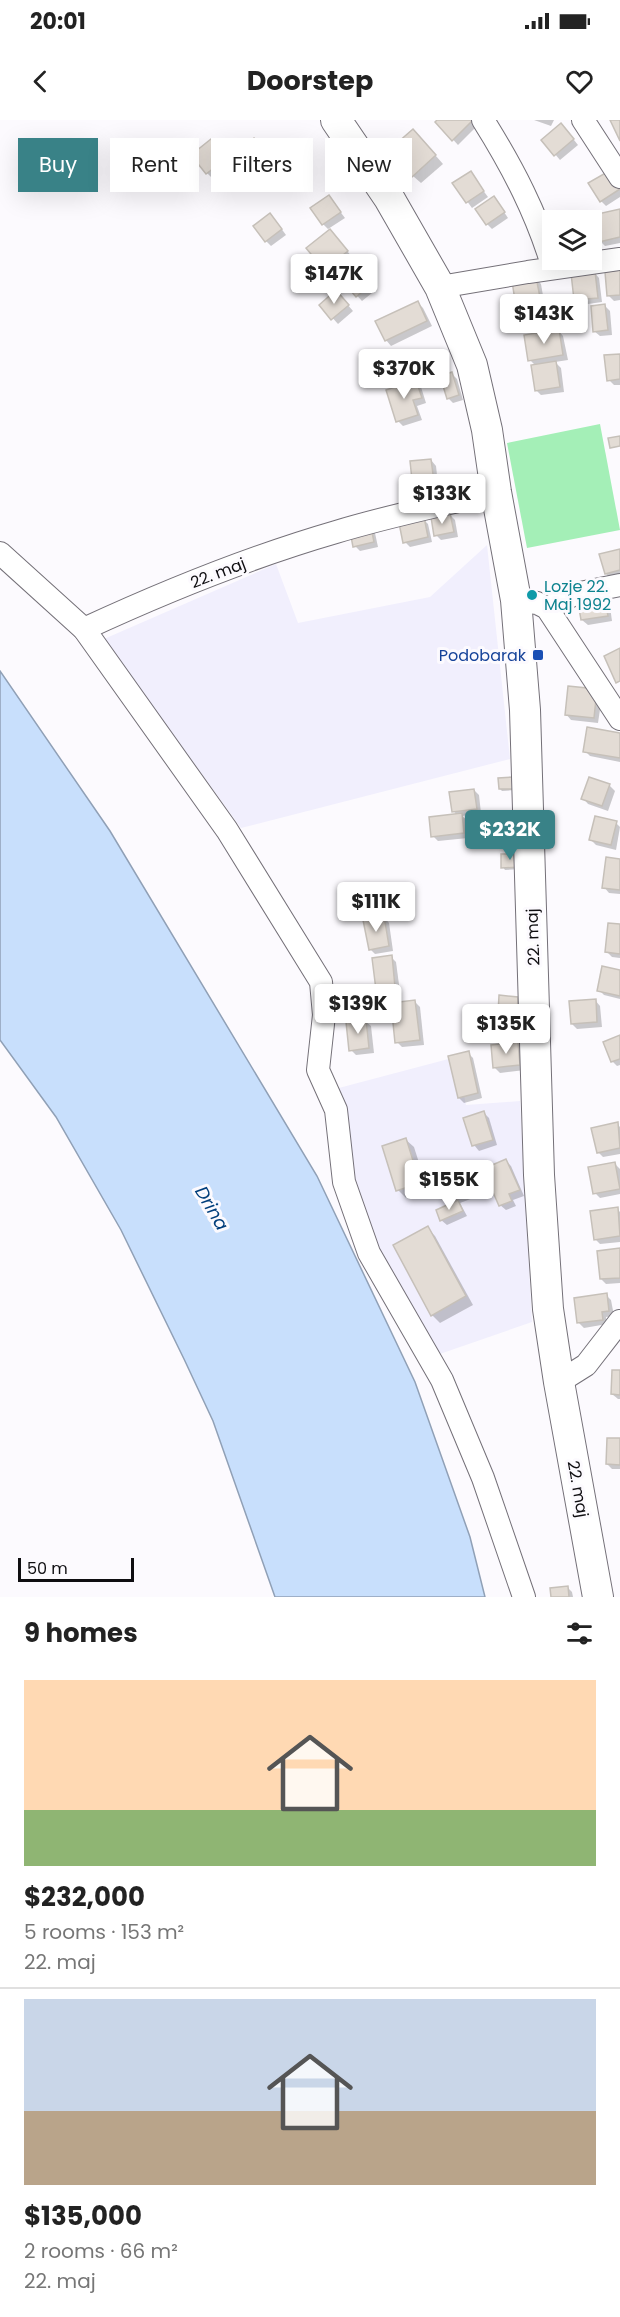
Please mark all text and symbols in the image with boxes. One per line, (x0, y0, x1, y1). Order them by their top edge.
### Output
text: 20:01 (30, 6, 86, 37)
text: Doorstep (247, 62, 373, 99)
icon: back (24, 65, 57, 98)
icon: heart (563, 65, 596, 98)
chip: Buy (18, 138, 98, 192)
chip: Rent (110, 138, 199, 192)
chip: Filters (211, 138, 313, 192)
chip: New (325, 138, 412, 192)
map controls (542, 210, 602, 270)
button: layers (542, 210, 602, 270)
pin: $147K (292, 254, 376, 305)
text: $147K (305, 259, 363, 287)
pin: $143K (502, 294, 586, 345)
text: $143K (514, 299, 574, 327)
pin: $370K (362, 349, 446, 400)
text: $370K (373, 354, 435, 382)
pin: $133K (400, 474, 484, 525)
text: $133K (413, 479, 471, 507)
street label: 22. maj (187, 552, 249, 594)
place label: Lozje 22. Maj 1992 (544, 575, 611, 616)
marker: Lozje 22. Maj 1992 (525, 588, 539, 602)
place label: Podobarak (439, 644, 527, 667)
marker: Podobarak (531, 648, 545, 662)
pin: $232K (468, 810, 552, 861)
text: $232K (479, 815, 541, 843)
pin: $111K (334, 882, 418, 933)
text: $111K (351, 887, 401, 915)
street label: 22. maj (521, 908, 545, 966)
pin: $139K (316, 984, 400, 1035)
text: $139K (328, 989, 388, 1017)
pin: $135K (464, 1004, 548, 1055)
text: $135K (476, 1009, 536, 1037)
pin: $155K (407, 1160, 491, 1211)
text: $155K (419, 1165, 479, 1193)
water label: Drina (189, 1181, 235, 1235)
street label: 22. maj (562, 1459, 594, 1519)
scale bar (18, 1555, 134, 1582)
text: 50 m (27, 1557, 68, 1580)
text: 9 homes (24, 1615, 138, 1651)
icon: filters (563, 1617, 596, 1650)
icon: home (256, 1719, 364, 1827)
text: $232,000 (24, 1879, 145, 1915)
text: 5 rooms · 153 m² (24, 1918, 184, 1946)
text: 22. maj (24, 1948, 96, 1976)
icon: home (256, 2038, 364, 2146)
text: $135,000 (24, 2198, 142, 2234)
text: 2 rooms · 66 m² (24, 2237, 178, 2265)
text: 22. maj (24, 2267, 96, 2295)

